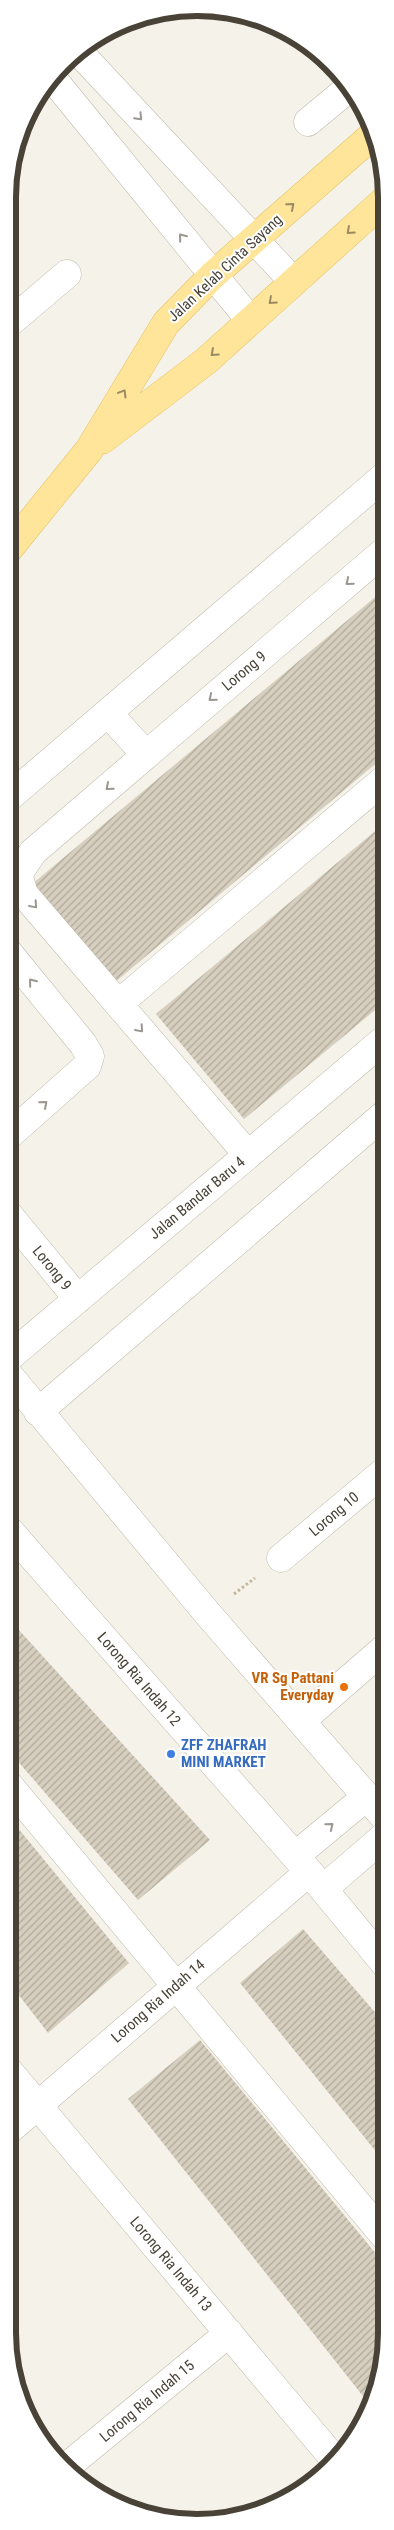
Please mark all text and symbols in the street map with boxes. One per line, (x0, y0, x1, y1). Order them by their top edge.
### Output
one-way arrow (133, 111, 142, 120)
one-way arrow (286, 203, 295, 212)
street label: Jalan Kelab Cinta Sayang (164, 210, 286, 326)
one-way arrow (346, 225, 355, 234)
one-way arrow (178, 234, 187, 243)
one-way arrow (268, 295, 277, 304)
one-way arrow (211, 347, 220, 356)
one-way arrow (117, 390, 127, 399)
one-way arrow (346, 576, 355, 584)
street label: Lorong 9 (218, 647, 270, 695)
one-way arrow (209, 693, 218, 701)
one-way arrow (105, 781, 114, 790)
one-way arrow (28, 900, 37, 909)
one-way arrow (28, 978, 37, 987)
one-way arrow (134, 1023, 143, 1032)
one-way arrow (39, 1100, 48, 1109)
street label: Jalan Bandar Baru 4 (146, 1153, 248, 1243)
street label: Lorong 9 (29, 1242, 75, 1294)
street label: Lorong 10 (305, 1488, 363, 1540)
street label: Lorong Ria Indah 12 (94, 1629, 184, 1729)
place label: VR Sg Pattani Everyday (252, 1669, 334, 1704)
marker: VR Sg Pattani Everyday (338, 1681, 350, 1693)
place label: ZFF ZHAFRAH MINI MARKET (181, 1736, 267, 1771)
marker: ZFF ZHAFRAH MINI MARKET (165, 1748, 177, 1760)
one-way arrow (325, 1823, 334, 1832)
street label: Lorong Ria Indah 14 (108, 1956, 208, 2046)
street label: Lorong Ria Indah 13 (126, 2213, 216, 2315)
street label: Lorong Ria Indah 15 (96, 2356, 198, 2446)

